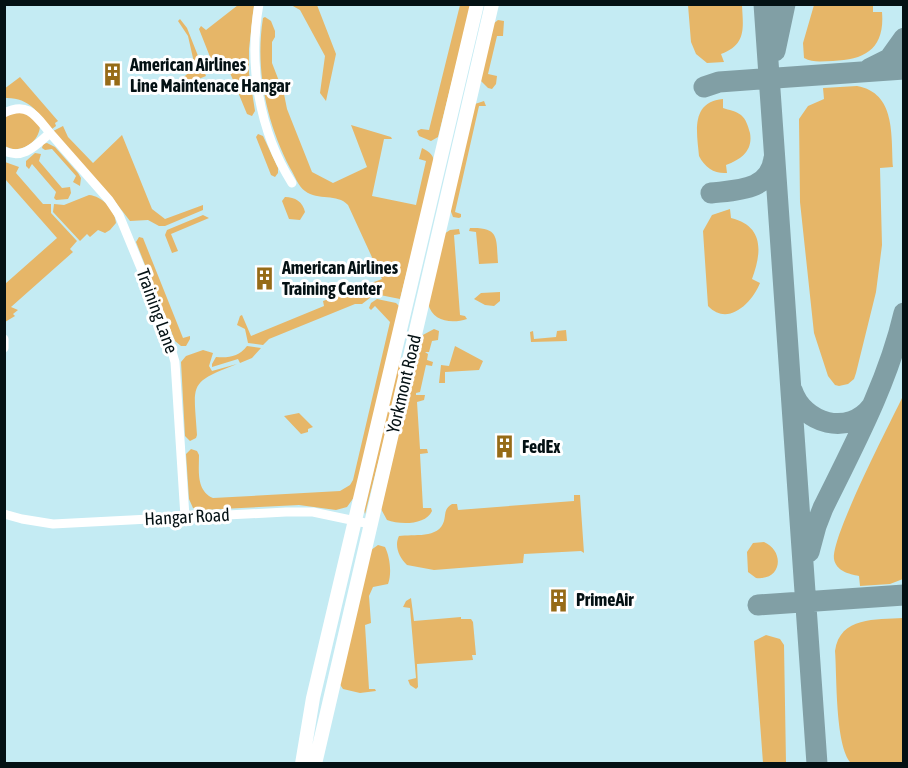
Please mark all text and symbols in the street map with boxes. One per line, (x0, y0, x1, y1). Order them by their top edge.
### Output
place label: American Airlines Line Maintenace Hangar (129, 54, 291, 96)
building icon: American Airlines Line Maintenace Hangar (99, 62, 125, 88)
place label: American Airlines Training Center (281, 257, 399, 299)
building icon: American Airlines Training Center (251, 265, 277, 291)
street label: Training Lane (132, 266, 182, 356)
street label: Yorkmont Road (382, 332, 425, 435)
building icon: FedEx (491, 434, 517, 460)
place label: FedEx (522, 436, 561, 457)
street label: Hangar Road (144, 504, 230, 529)
building icon: PrimeAir (545, 587, 571, 613)
place label: PrimeAir (576, 589, 634, 610)

